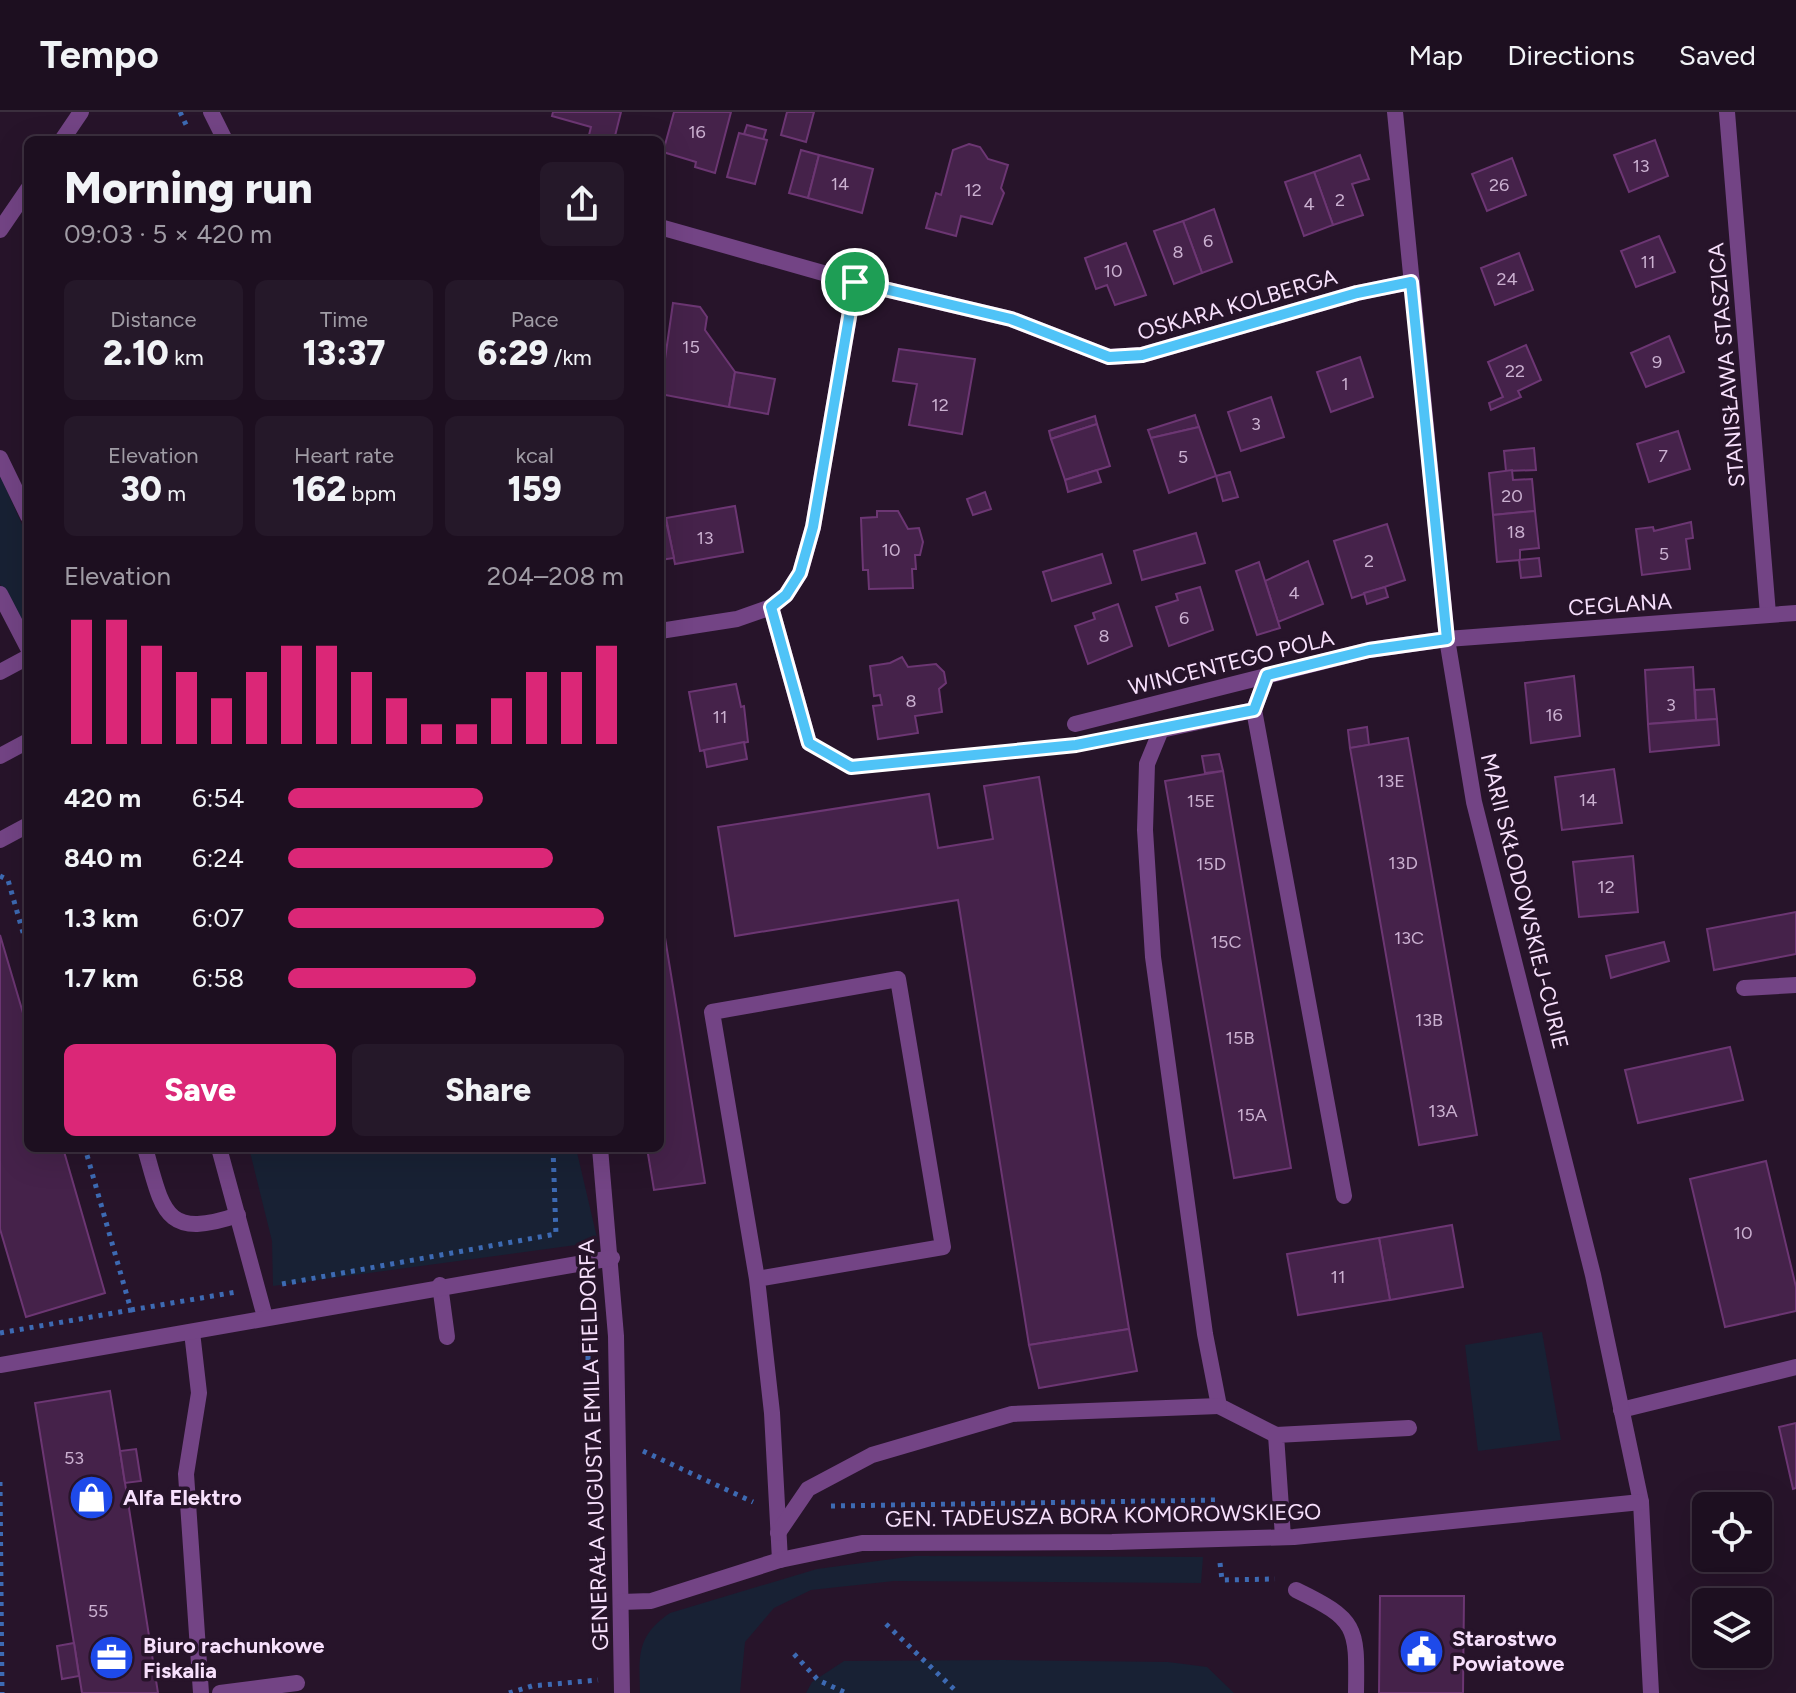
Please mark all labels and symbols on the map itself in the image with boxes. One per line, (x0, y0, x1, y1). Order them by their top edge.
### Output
house number: 16 (688, 121, 706, 143)
house number: 13 (1632, 155, 1650, 177)
house number: 14 (831, 173, 849, 195)
house number: 26 (1489, 174, 1509, 196)
house number: 12 (964, 179, 982, 201)
house number: 2 (1335, 189, 1345, 211)
house number: 4 (1303, 193, 1315, 215)
house number: 6 (1203, 230, 1213, 252)
house number: 8 (1172, 241, 1184, 263)
street label: STANISŁAWA STASZICA (1702, 242, 1751, 488)
pin (821, 248, 889, 316)
house number: 11 (1641, 251, 1655, 273)
house number: 10 (1104, 260, 1122, 282)
street label: OSKARA KOLBERGA (1134, 263, 1340, 346)
house number: 24 (1496, 268, 1518, 290)
house number: 15 (682, 336, 700, 358)
house number: 9 (1652, 351, 1662, 373)
house number: 22 (1505, 360, 1525, 382)
house number: 1 (1341, 373, 1349, 395)
house number: 12 (931, 394, 949, 416)
house number: 3 (1251, 413, 1261, 435)
house number: 7 (1658, 445, 1668, 467)
house number: 5 (1178, 446, 1188, 468)
house number: 20 (1501, 485, 1523, 507)
house number: 18 (1507, 521, 1525, 543)
house number: 13 (696, 527, 714, 549)
house number: 10 (882, 539, 900, 561)
house number: 5 (1659, 543, 1669, 565)
house number: 2 (1364, 550, 1374, 572)
house number: 4 (1288, 582, 1300, 604)
street label: CEGLANA (1567, 587, 1673, 622)
house number: 6 (1179, 607, 1189, 629)
street label: WINCENTEGO POLA (1126, 624, 1337, 701)
house number: 8 (1098, 625, 1110, 647)
house number: 8 (905, 690, 917, 712)
house number: 3 (1666, 694, 1676, 716)
house number: 16 (1545, 704, 1563, 726)
house number: 11 (713, 706, 727, 728)
street label: MARII SKŁODOWSKIEJ-CURIE (1475, 750, 1574, 1052)
house number: 13E (1377, 770, 1405, 792)
house number: 14 (1579, 789, 1597, 811)
house number: 15E (1187, 790, 1215, 812)
house number: 13D (1388, 852, 1418, 874)
house number: 15D (1196, 853, 1226, 875)
house number: 12 (1597, 876, 1615, 898)
house number: 13C (1394, 927, 1424, 949)
house number: 15C (1211, 931, 1241, 953)
house number: 13B (1415, 1009, 1443, 1031)
house number: 15B (1226, 1027, 1254, 1049)
house number: 13A (1428, 1100, 1458, 1122)
house number: 15A (1237, 1104, 1267, 1126)
house number: 10 (1734, 1222, 1752, 1244)
street label: GENERAŁA AUGUSTA EMILA FIELDORFA (573, 1239, 614, 1651)
house number: 11 (1331, 1266, 1345, 1288)
house number: 53 (64, 1447, 84, 1469)
shop icon: Alfa Elektro (68, 1473, 116, 1521)
place label: Alfa Elektro (123, 1484, 242, 1511)
street label: GEN. TADEUSZA BORA KOMOROWSKIEGO (885, 1498, 1321, 1533)
house number: 55 (88, 1600, 108, 1622)
place label: Starostwo Powiatowe (1452, 1625, 1564, 1677)
public building icon: Starostwo Powiatowe (1397, 1627, 1445, 1675)
place label: Biuro rachunkowe Fiskalia (143, 1632, 324, 1684)
office icon: Biuro rachunkowe Fiskalia (88, 1634, 136, 1682)

